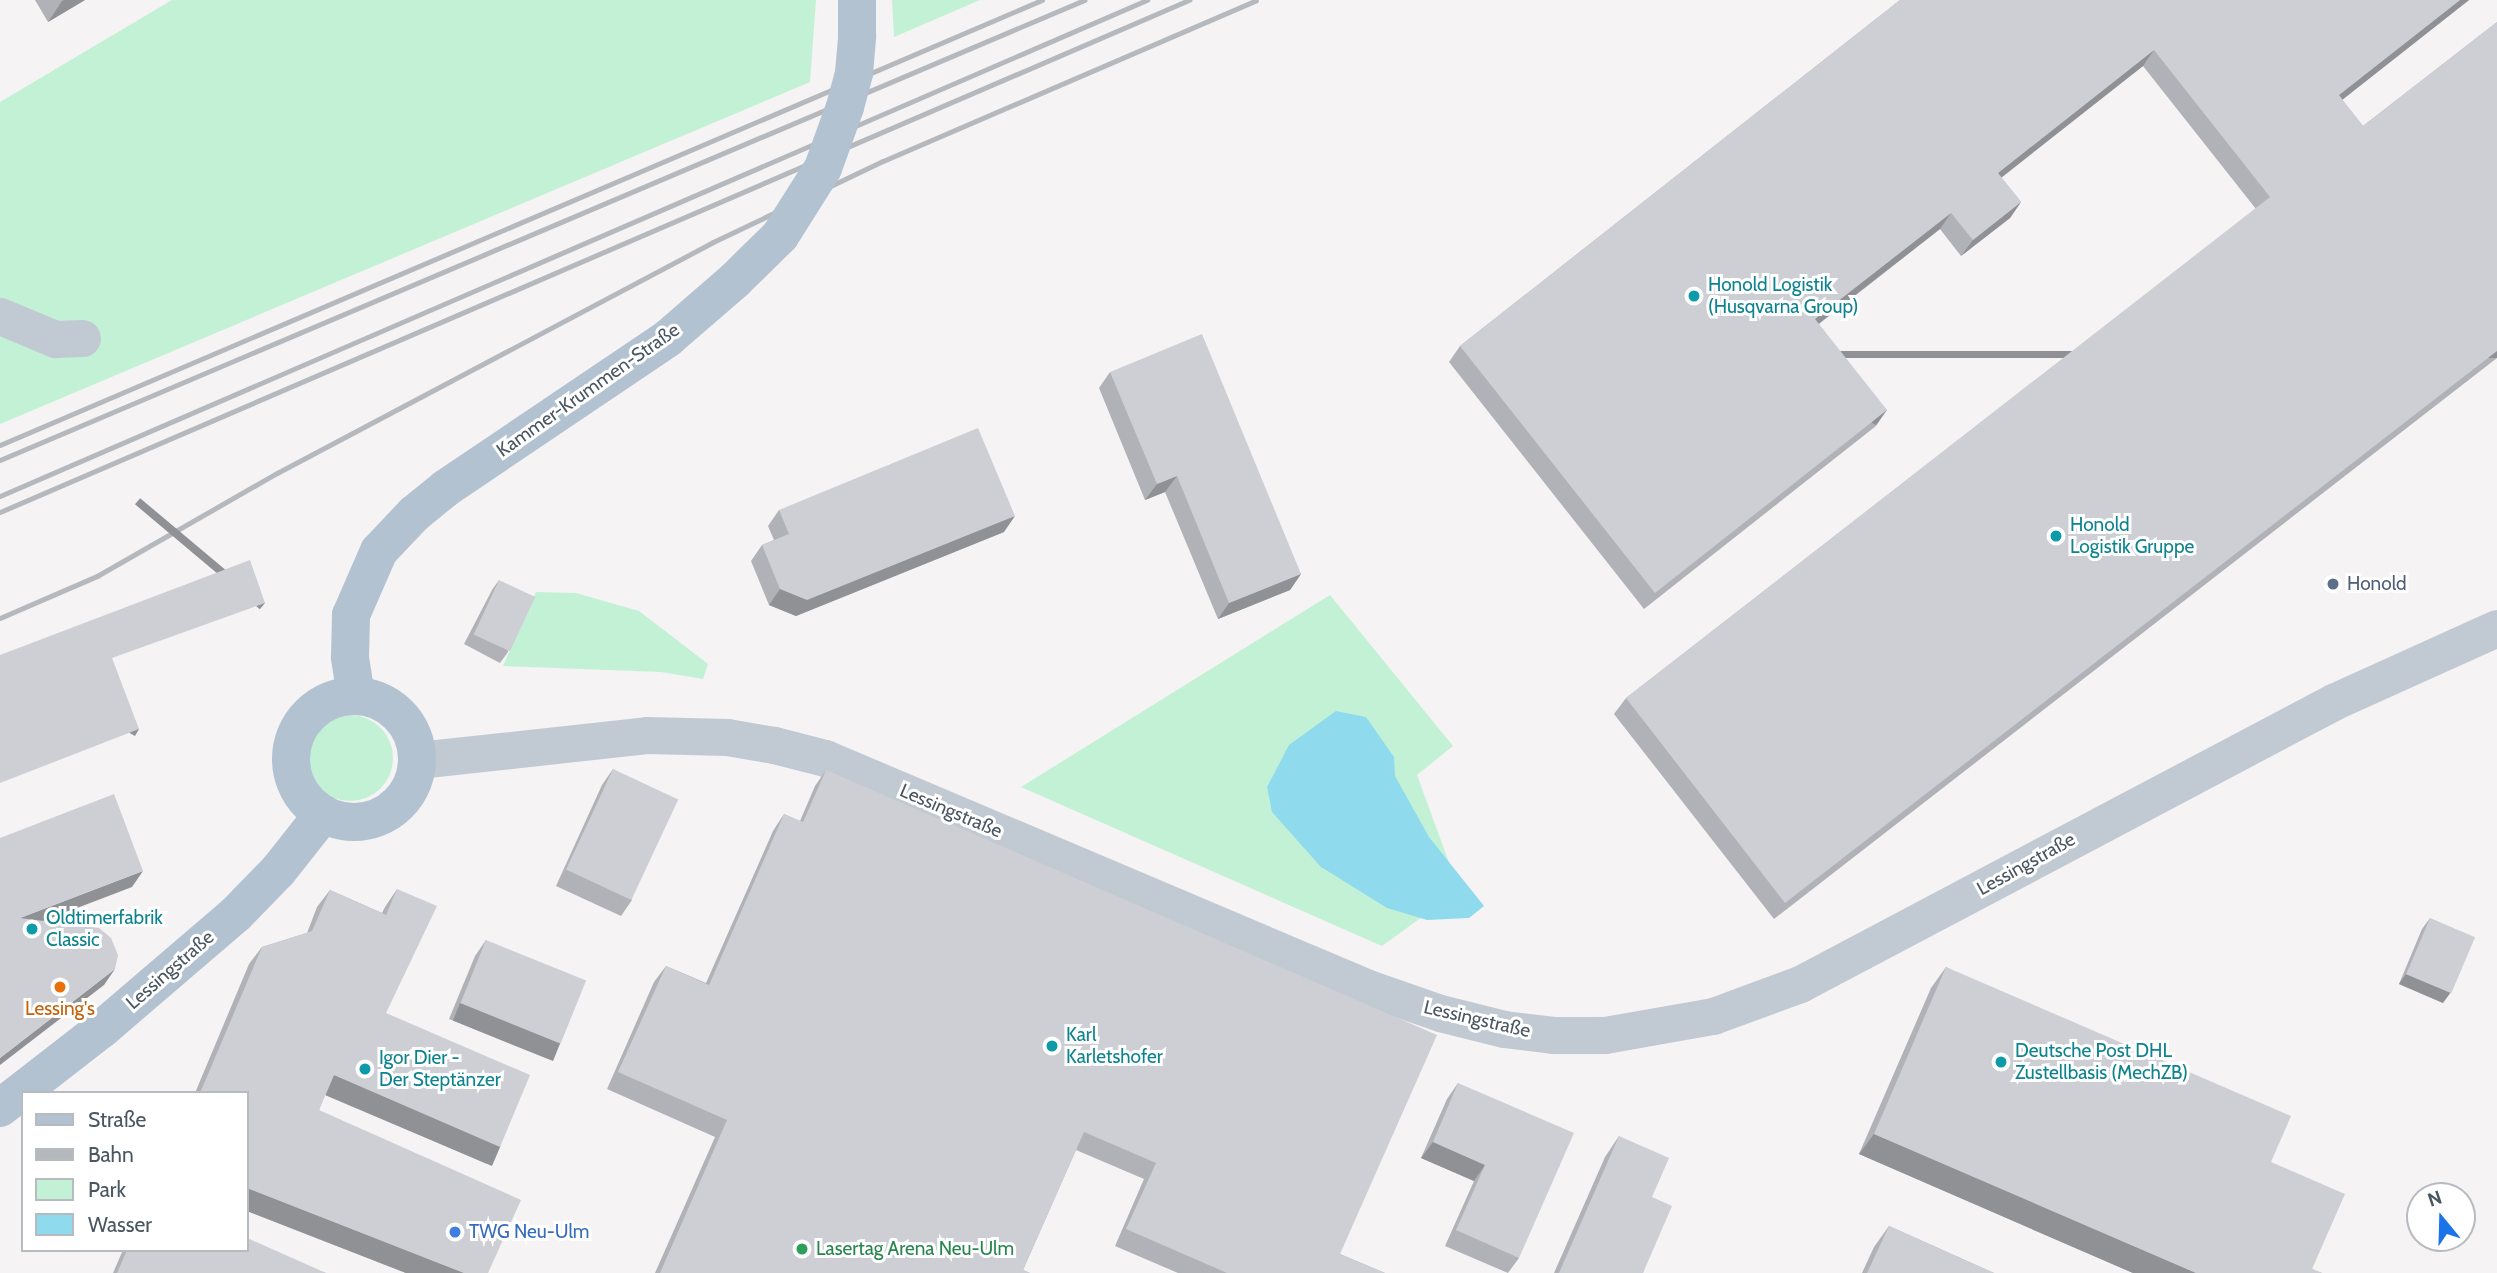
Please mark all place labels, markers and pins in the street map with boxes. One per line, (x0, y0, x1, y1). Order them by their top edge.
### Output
place label: Honold Logistik (Husqvarna Group) (1708, 274, 1858, 318)
marker: Honold Logistik (Husqvarna Group) (1686, 288, 1702, 304)
place label: Honold Logistik Gruppe (2070, 514, 2194, 558)
marker: Honold Logistik Gruppe (2048, 528, 2064, 544)
place label: Honold (2347, 573, 2407, 595)
marker: Honold (2325, 576, 2341, 592)
place label: Oldtimerfabrik Classic (46, 907, 163, 951)
marker: Oldtimerfabrik Classic (24, 921, 40, 937)
marker: Lessing's (52, 979, 68, 995)
place label: Lessing's (25, 998, 95, 1020)
place label: Karl Karletshofer (1066, 1024, 1163, 1068)
marker: Karl Karletshofer (1044, 1038, 1060, 1054)
place label: Deutsche Post DHL Zustellbasis (MechZB) (2015, 1040, 2188, 1084)
place label: Igor Dier - Der Steptänzer (379, 1047, 501, 1091)
marker: Deutsche Post DHL Zustellbasis (MechZB) (1993, 1054, 2009, 1070)
marker: Igor Dier - Der Steptänzer (357, 1061, 373, 1077)
place label: TWG Neu-Ulm (469, 1221, 590, 1243)
marker: TWG Neu-Ulm (447, 1224, 463, 1240)
place label: Lasertag Arena Neu-Ulm (816, 1238, 1014, 1260)
marker: Lasertag Arena Neu-Ulm (794, 1241, 810, 1257)

